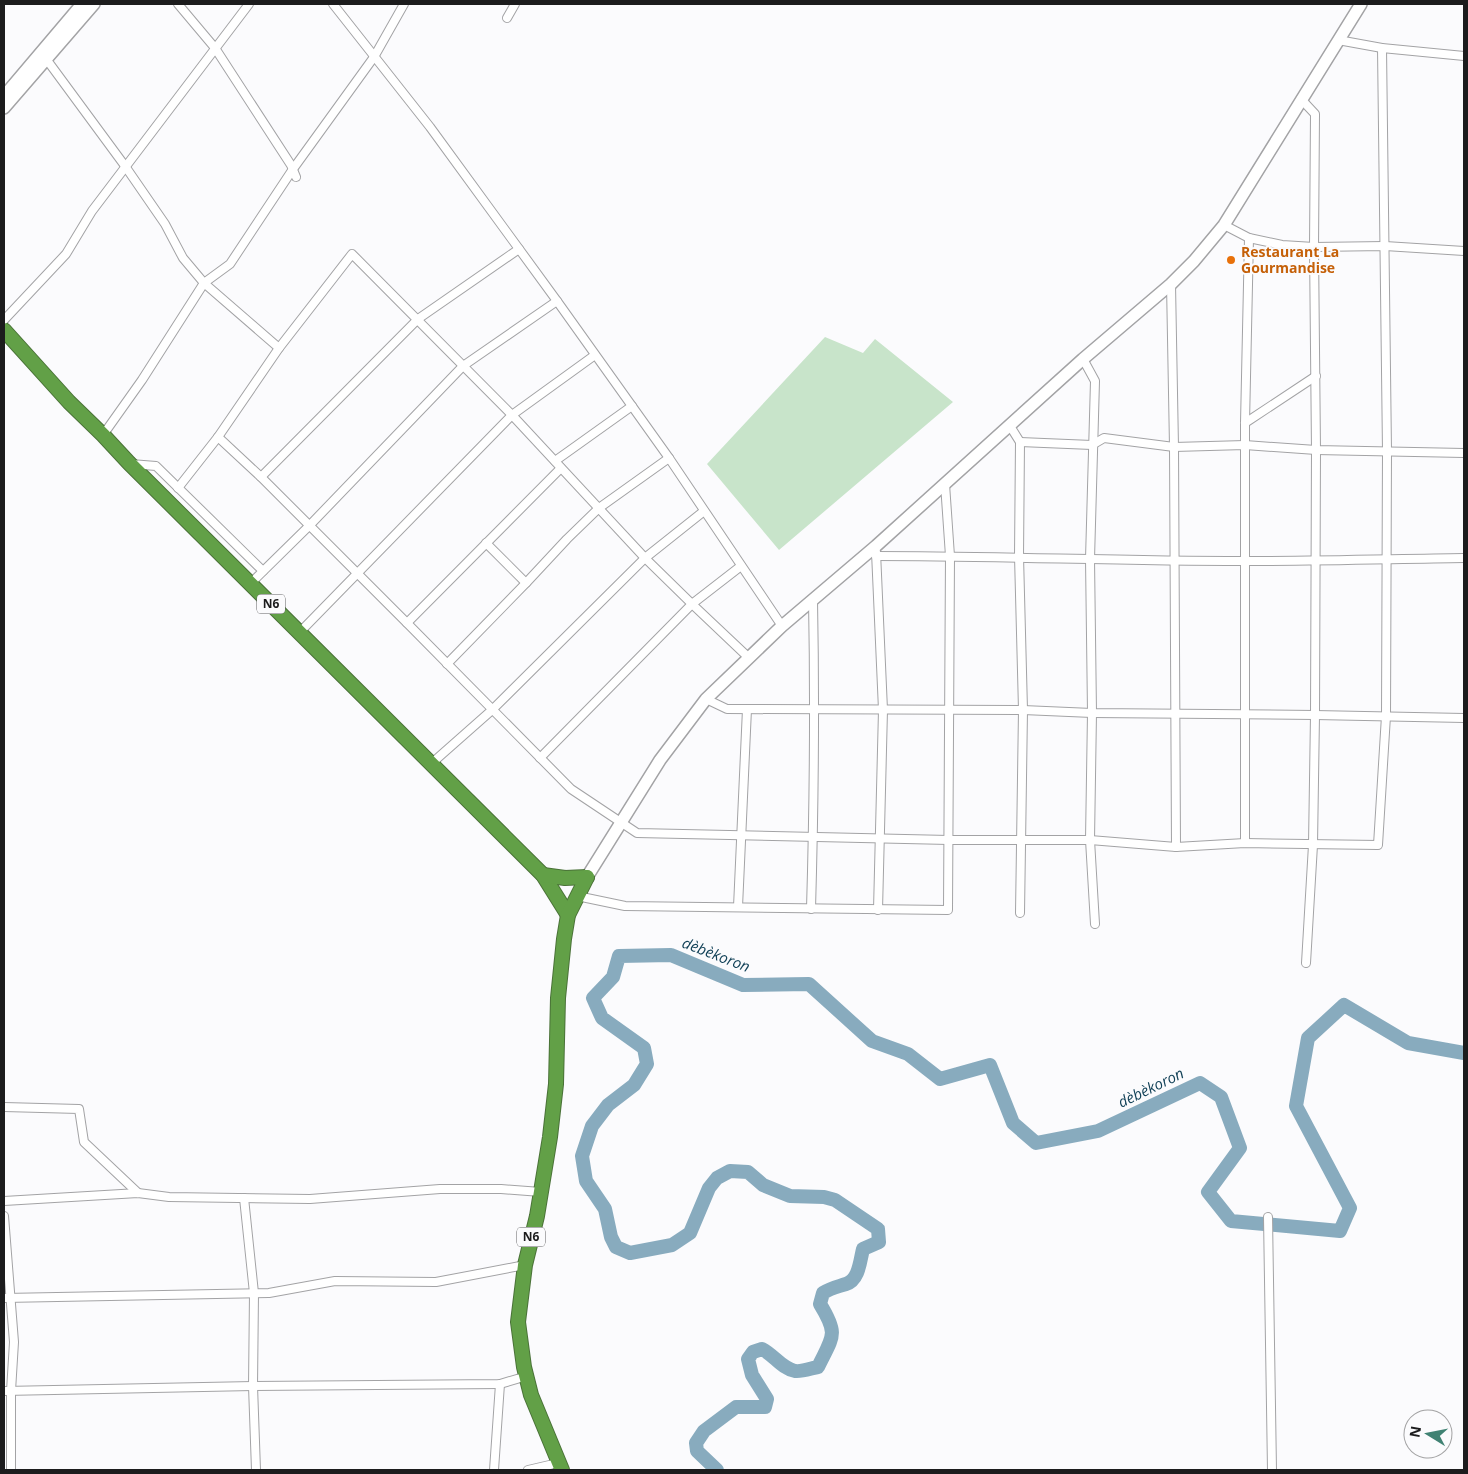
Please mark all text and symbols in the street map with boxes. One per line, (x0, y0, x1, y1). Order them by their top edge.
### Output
place label: Restaurant La Gourmandise (1241, 242, 1339, 277)
marker: Restaurant La Gourmandise (1225, 254, 1237, 266)
road number: N6 (257, 594, 285, 614)
water label: dèbèkoron (680, 932, 753, 976)
water label: dèbèkoron (1114, 1063, 1187, 1112)
road number: N6 (517, 1228, 545, 1246)
north arrow (1403, 1409, 1453, 1459)
text: N (1404, 1424, 1425, 1439)

